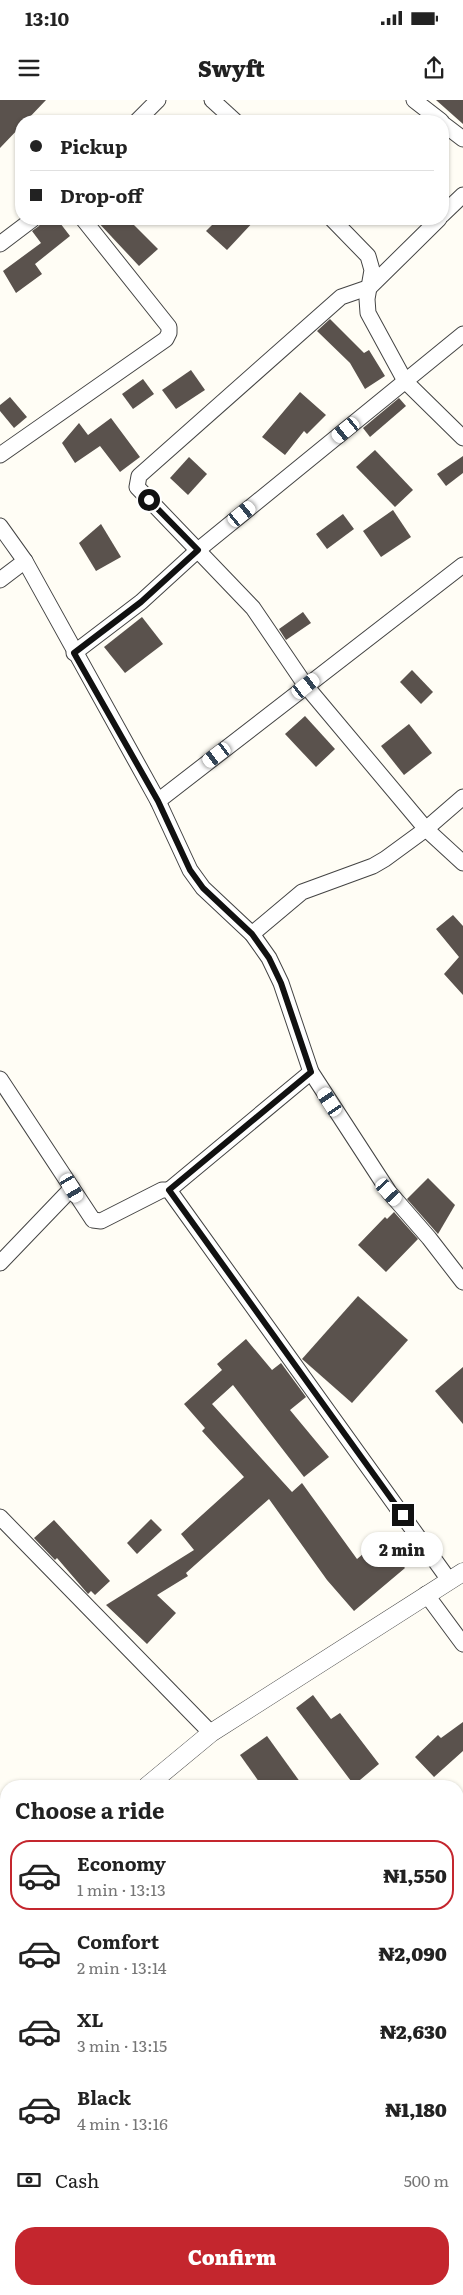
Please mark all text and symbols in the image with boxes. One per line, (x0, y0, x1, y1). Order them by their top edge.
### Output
text: 13:10 (25, 4, 69, 32)
text: Swyft (198, 51, 265, 84)
icon: menu (15, 54, 43, 82)
icon: share (420, 54, 448, 82)
text: Pickup (60, 132, 128, 160)
text: Drop-off (60, 181, 143, 209)
car (329, 415, 362, 445)
route start (138, 489, 160, 511)
car (225, 499, 258, 529)
car (289, 671, 322, 701)
car (200, 740, 233, 770)
car (315, 1085, 344, 1119)
car (58, 1171, 85, 1205)
car (373, 1176, 404, 1208)
route end (392, 1504, 414, 1526)
callout: 2 min (362, 1532, 444, 1568)
text: 2 min (379, 1537, 425, 1561)
text: Choose a ride (15, 1793, 164, 1826)
text: Economy (77, 1849, 166, 1877)
icon: car (17, 1853, 62, 1898)
text: ₦1,550 (383, 1861, 447, 1889)
text: 1 min · 13:13 (77, 1877, 166, 1901)
text: Comfort (77, 1927, 159, 1955)
icon: car (17, 1931, 62, 1976)
text: ₦2,090 (379, 1939, 447, 1967)
text: 2 min · 13:14 (77, 1955, 167, 1979)
text: XL (77, 2005, 104, 2033)
icon: car (17, 2009, 62, 2054)
text: ₦2,630 (380, 2017, 447, 2045)
text: 3 min · 13:15 (77, 2033, 167, 2057)
text: Black (77, 2083, 131, 2111)
icon: car (17, 2087, 62, 2132)
text: ₦1,180 (385, 2095, 447, 2123)
text: 4 min · 13:16 (77, 2111, 168, 2135)
icon: cash (15, 2166, 43, 2194)
text: Cash (55, 2166, 99, 2194)
text: 500 m (404, 2168, 449, 2192)
button: Confirm (15, 2227, 449, 2285)

